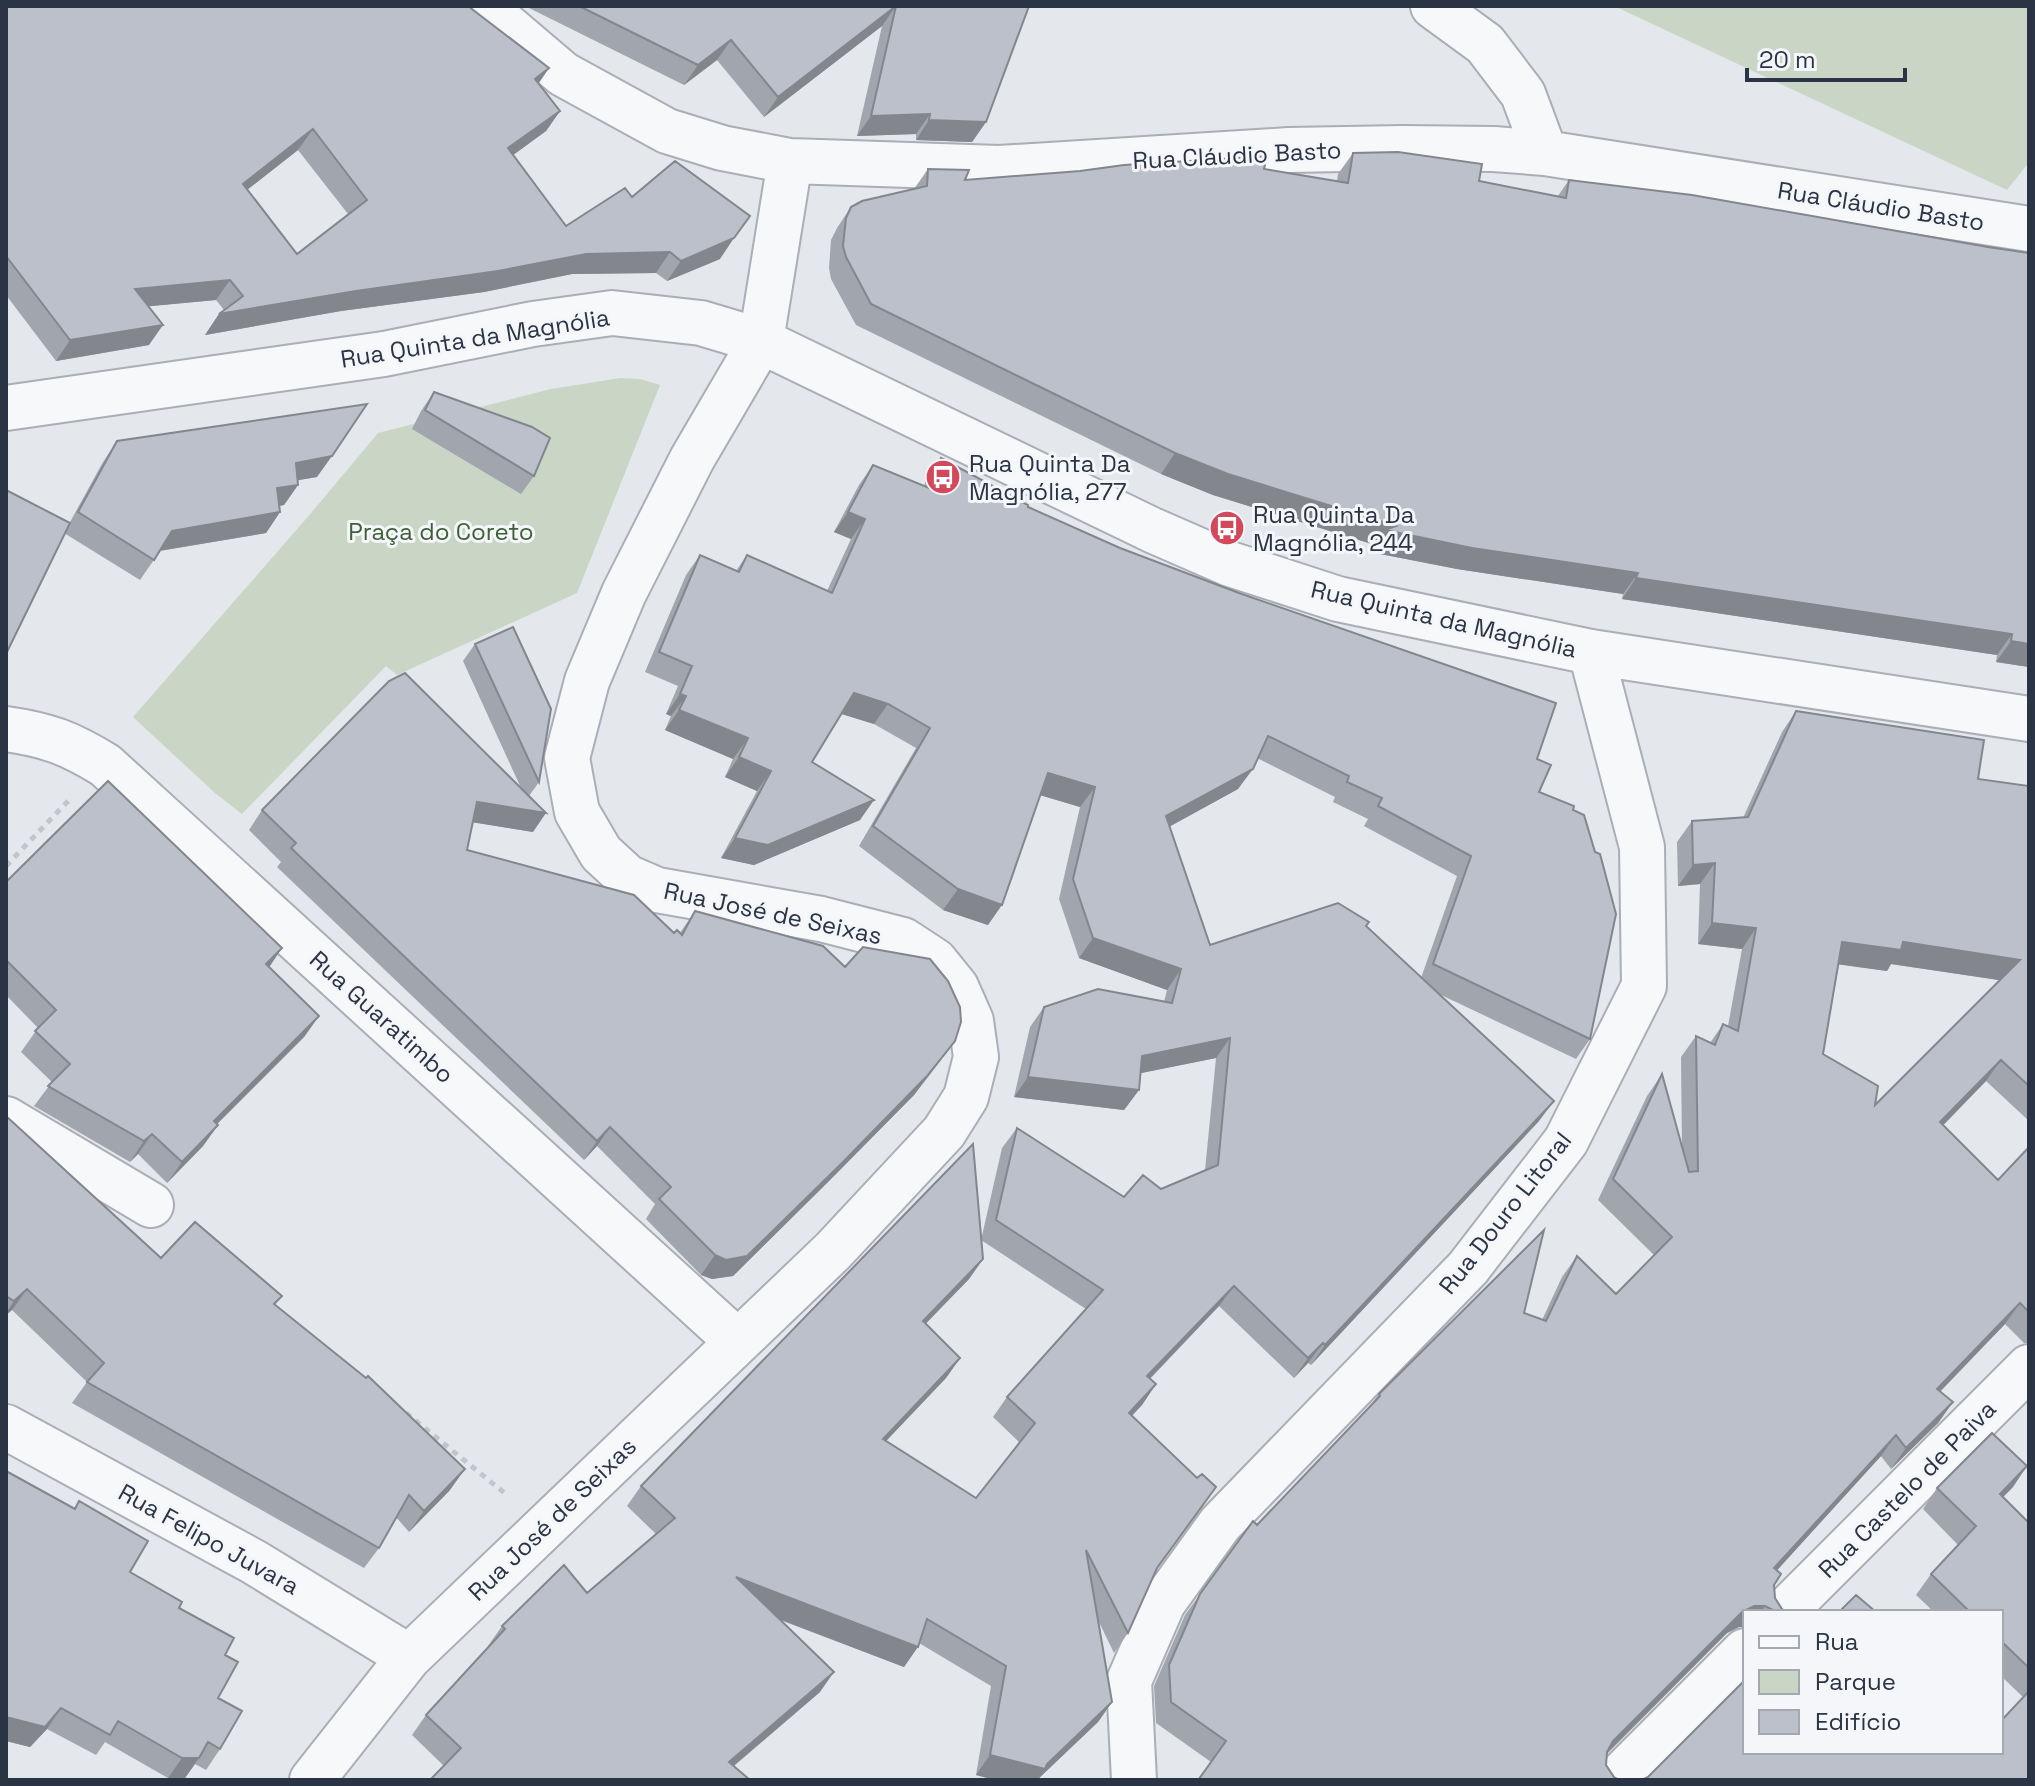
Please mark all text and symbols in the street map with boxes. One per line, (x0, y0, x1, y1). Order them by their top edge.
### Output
scale bar (1747, 32, 1905, 82)
text: 20 m (1759, 44, 1816, 75)
street label: Rua Cláudio Basto (1132, 134, 1342, 176)
street label: Rua Cláudio Basto (1775, 174, 1987, 238)
street label: Rua Quinta da Magnólia (338, 301, 612, 375)
place label: Rua Quinta Da Magnólia, 277 (969, 448, 1131, 507)
bus stop icon: Rua Quinta Da Magnólia, 277 (924, 458, 962, 496)
place label: Rua Quinta Da Magnólia, 244 (1253, 499, 1415, 558)
bus stop icon: Rua Quinta Da Magnólia, 244 (1208, 509, 1246, 547)
park label: Praça do Coreto (348, 516, 534, 547)
street label: Rua Quinta da Magnólia (1308, 573, 1580, 665)
street label: Rua José de Seixas (661, 875, 885, 951)
street label: Rua Guaratimbo (303, 944, 461, 1090)
street label: Rua Douro Litoral (1432, 1126, 1578, 1300)
street label: Rua Castelo de Paiva (1812, 1393, 2003, 1584)
street label: Rua José de Seixas (461, 1431, 643, 1607)
street label: Rua Felipo Juvara (113, 1476, 305, 1602)
legend (1743, 1610, 2003, 1754)
text: Rua (1815, 1626, 1859, 1657)
text: Parque (1815, 1666, 1896, 1697)
text: Edifício (1815, 1706, 1901, 1737)

